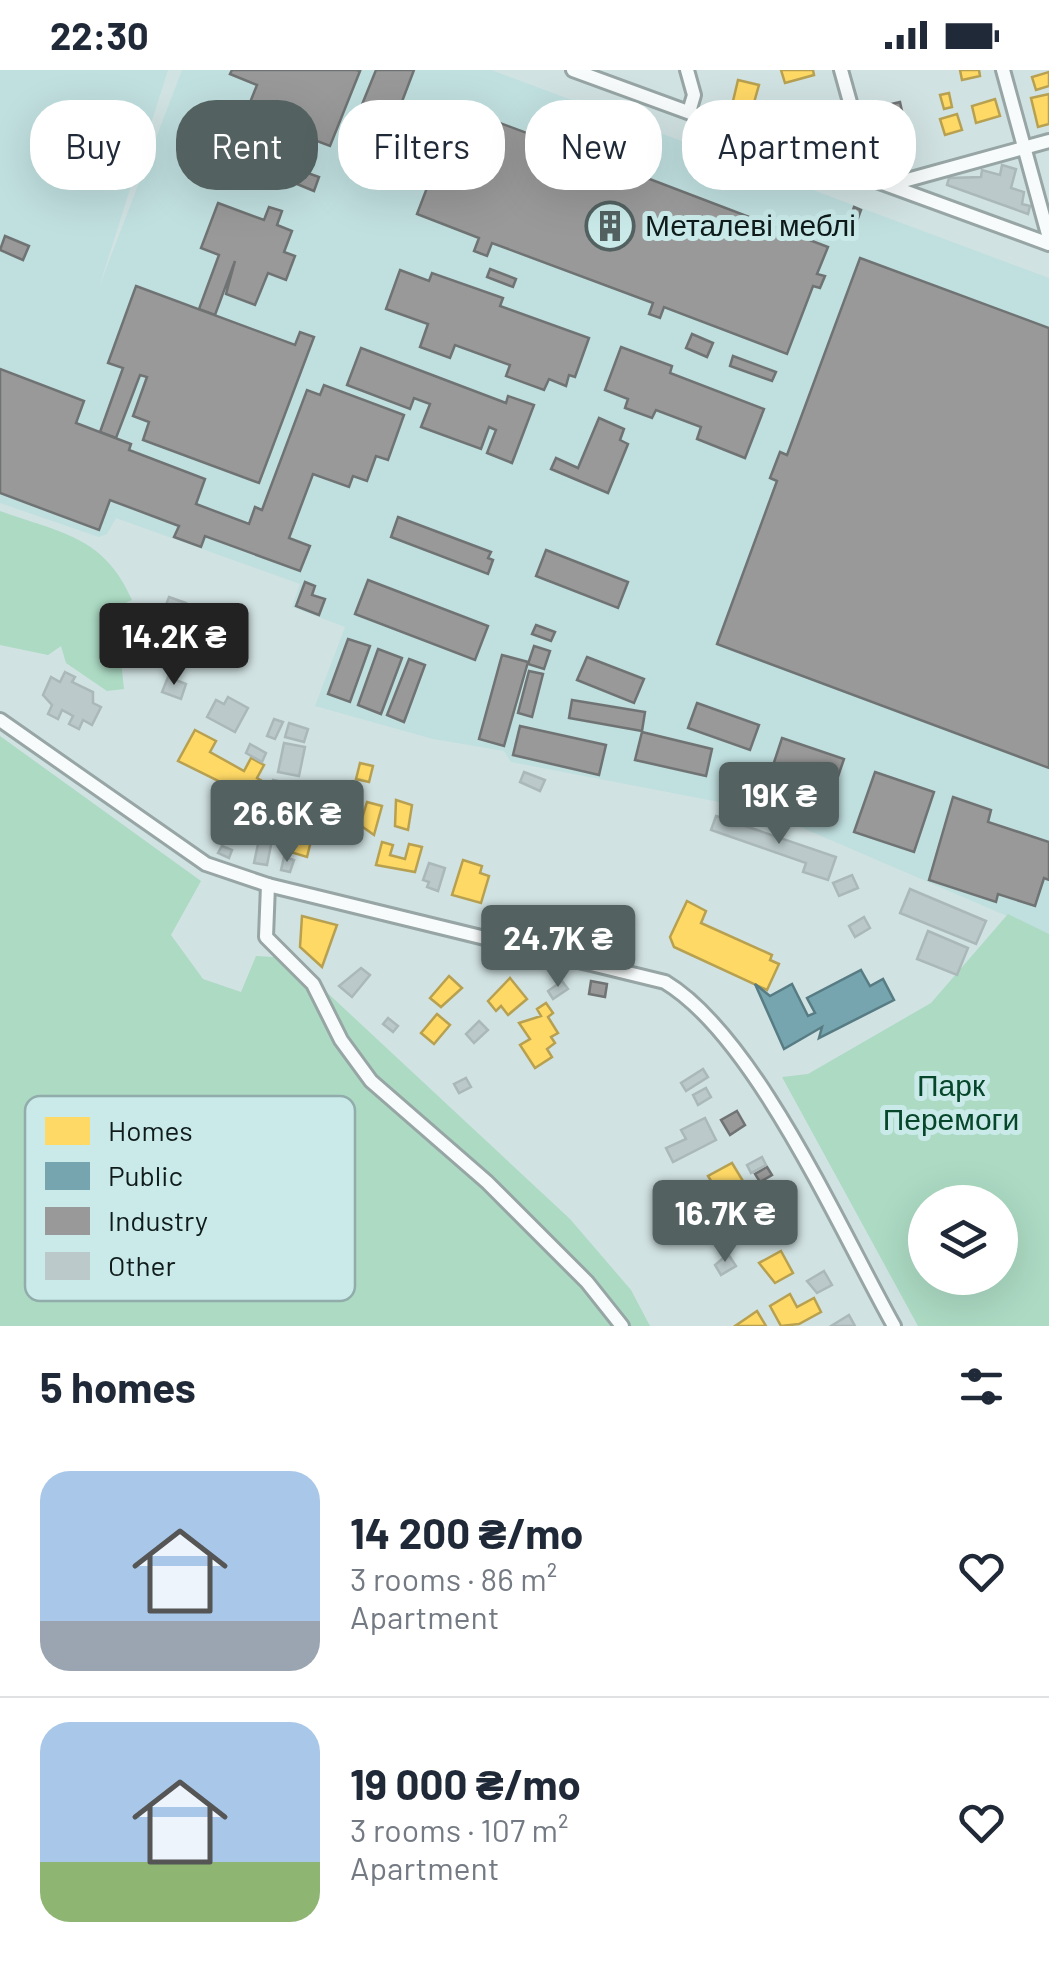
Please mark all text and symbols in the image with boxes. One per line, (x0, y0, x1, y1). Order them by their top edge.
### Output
text: 22:30 (50, 12, 149, 58)
chip: Buy (30, 100, 156, 190)
chip: Rent (176, 100, 318, 190)
chip: Filters (338, 100, 505, 190)
chip: New (525, 100, 662, 190)
chip: Apartment (682, 100, 916, 190)
building icon: Металеві меблі (584, 200, 636, 252)
place label: Металеві меблі (645, 206, 856, 242)
pin: 14.2K ₴ (82, 603, 266, 688)
text: 14.2K ₴ (121, 616, 227, 654)
pin: 19K ₴ (709, 762, 849, 847)
text: 19K ₴ (741, 775, 817, 813)
pin: 26.6K ₴ (195, 780, 379, 865)
text: 26.6K ₴ (233, 793, 341, 831)
pin: 24.7K ₴ (466, 905, 650, 990)
text: 24.7K ₴ (503, 918, 613, 956)
park label: Парк Перемоги (883, 1066, 1019, 1136)
legend (25, 1096, 355, 1301)
text: Homes (108, 1113, 193, 1147)
text: Public (108, 1158, 183, 1192)
pin: 16.7K ₴ (633, 1180, 817, 1265)
map controls (908, 1185, 1018, 1295)
button: layers (908, 1185, 1018, 1295)
text: 16.7K ₴ (675, 1193, 775, 1231)
text: Industry (108, 1203, 208, 1237)
text: Other (108, 1248, 176, 1282)
icon: filters (954, 1359, 1009, 1414)
text: 5 homes (40, 1361, 196, 1411)
text: 14 200 ₴/mo (350, 1507, 583, 1557)
icon: home (120, 1511, 240, 1631)
icon: heart (954, 1544, 1009, 1599)
text: 3 rooms · 86 m² (350, 1559, 557, 1597)
text: Apartment (350, 1597, 499, 1635)
text: 19 000 ₴/mo (350, 1758, 581, 1808)
icon: home (120, 1762, 240, 1882)
icon: heart (954, 1795, 1009, 1850)
text: 3 rooms · 107 m² (350, 1810, 568, 1848)
text: Apartment (350, 1848, 499, 1886)

